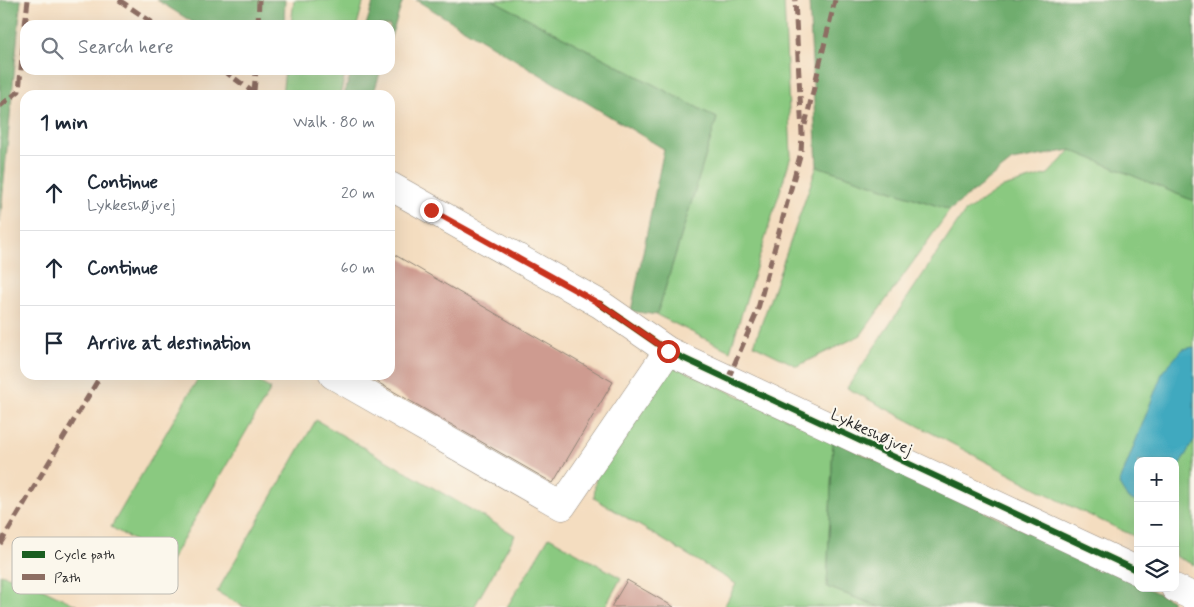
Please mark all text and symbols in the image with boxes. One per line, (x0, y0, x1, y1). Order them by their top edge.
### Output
search box (20, 20, 395, 75)
icon: search (38, 34, 66, 62)
text: Search here (78, 35, 174, 60)
text: 1 min (40, 109, 88, 137)
text: Walk · 80 m (293, 112, 375, 133)
text: Continue (87, 170, 158, 195)
icon: ahead (40, 179, 68, 207)
text: 20 m (341, 183, 375, 204)
text: Lykkeshøjvej (87, 195, 175, 216)
route end (420, 199, 443, 222)
icon: ahead (40, 254, 68, 282)
text: Continue (87, 256, 158, 281)
text: 60 m (341, 258, 375, 279)
icon: arrive (40, 329, 68, 357)
text: Arrive at destination (87, 331, 251, 356)
route start (657, 340, 680, 363)
street label: Lykkeshøjvej (827, 404, 916, 461)
map controls (1134, 457, 1179, 592)
button: + (1134, 457, 1179, 502)
button: − (1134, 502, 1179, 547)
legend (12, 537, 178, 594)
text: Cycle path (54, 546, 115, 564)
button: layers (1134, 547, 1179, 592)
text: Path (54, 569, 81, 587)

